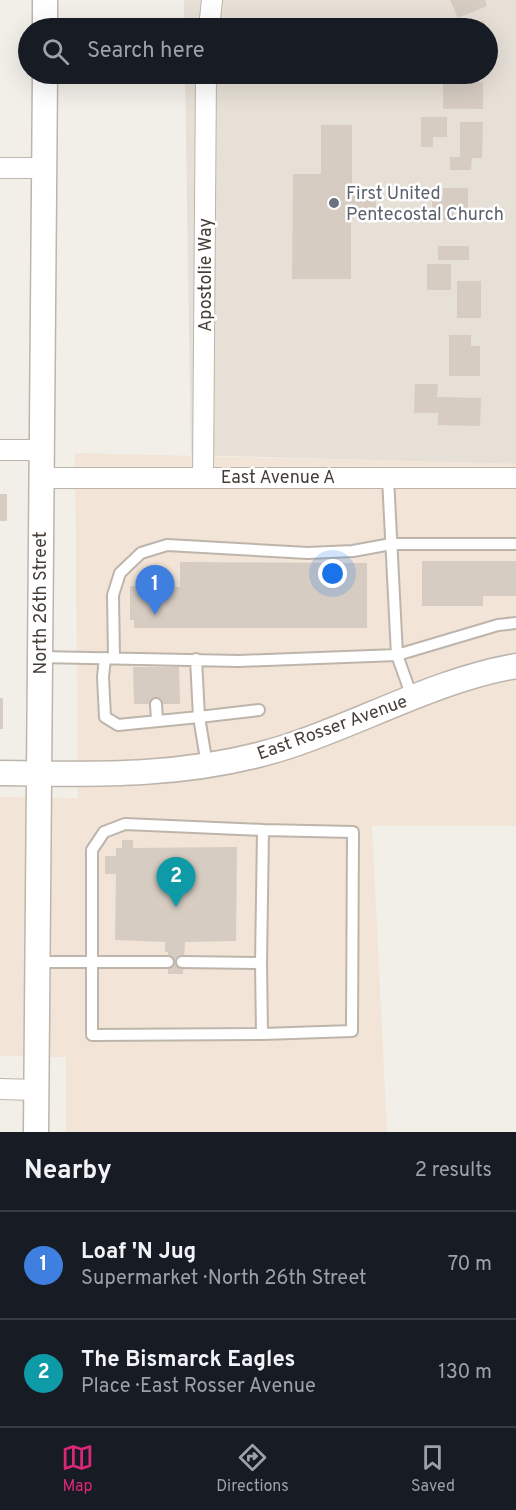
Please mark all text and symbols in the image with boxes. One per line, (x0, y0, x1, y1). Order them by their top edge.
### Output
search box (18, 18, 498, 84)
icon: search (39, 35, 72, 68)
text: Search here (87, 38, 205, 65)
place label: First United Pentecostal Church (346, 183, 504, 227)
marker: First United Pentecostal Church (327, 196, 341, 210)
street label: Apostolie Way (195, 218, 218, 332)
street label: East Avenue A (221, 467, 335, 490)
street label: North 26th Street (30, 532, 53, 674)
your location (318, 559, 347, 588)
pin: 1 (136, 566, 174, 615)
street label: East Rosser Avenue (254, 691, 411, 766)
pin: 2 (156, 858, 195, 907)
text: Nearby (24, 1155, 112, 1188)
text: 2 results (415, 1158, 492, 1184)
text: Loaf 'N Jug (81, 1239, 196, 1266)
text: 1 (40, 1252, 48, 1278)
text: 70 m (448, 1252, 492, 1278)
text: Supermarket · North 26th Street (81, 1266, 367, 1292)
text: The Bismarck Eagles (81, 1347, 295, 1374)
text: 2 (37, 1360, 50, 1386)
text: 130 m (438, 1360, 492, 1386)
text: Place · East Rosser Avenue (81, 1374, 316, 1400)
tab: Map (61, 1441, 94, 1497)
tab: Directions (216, 1441, 289, 1497)
tab: Saved (411, 1441, 455, 1497)

